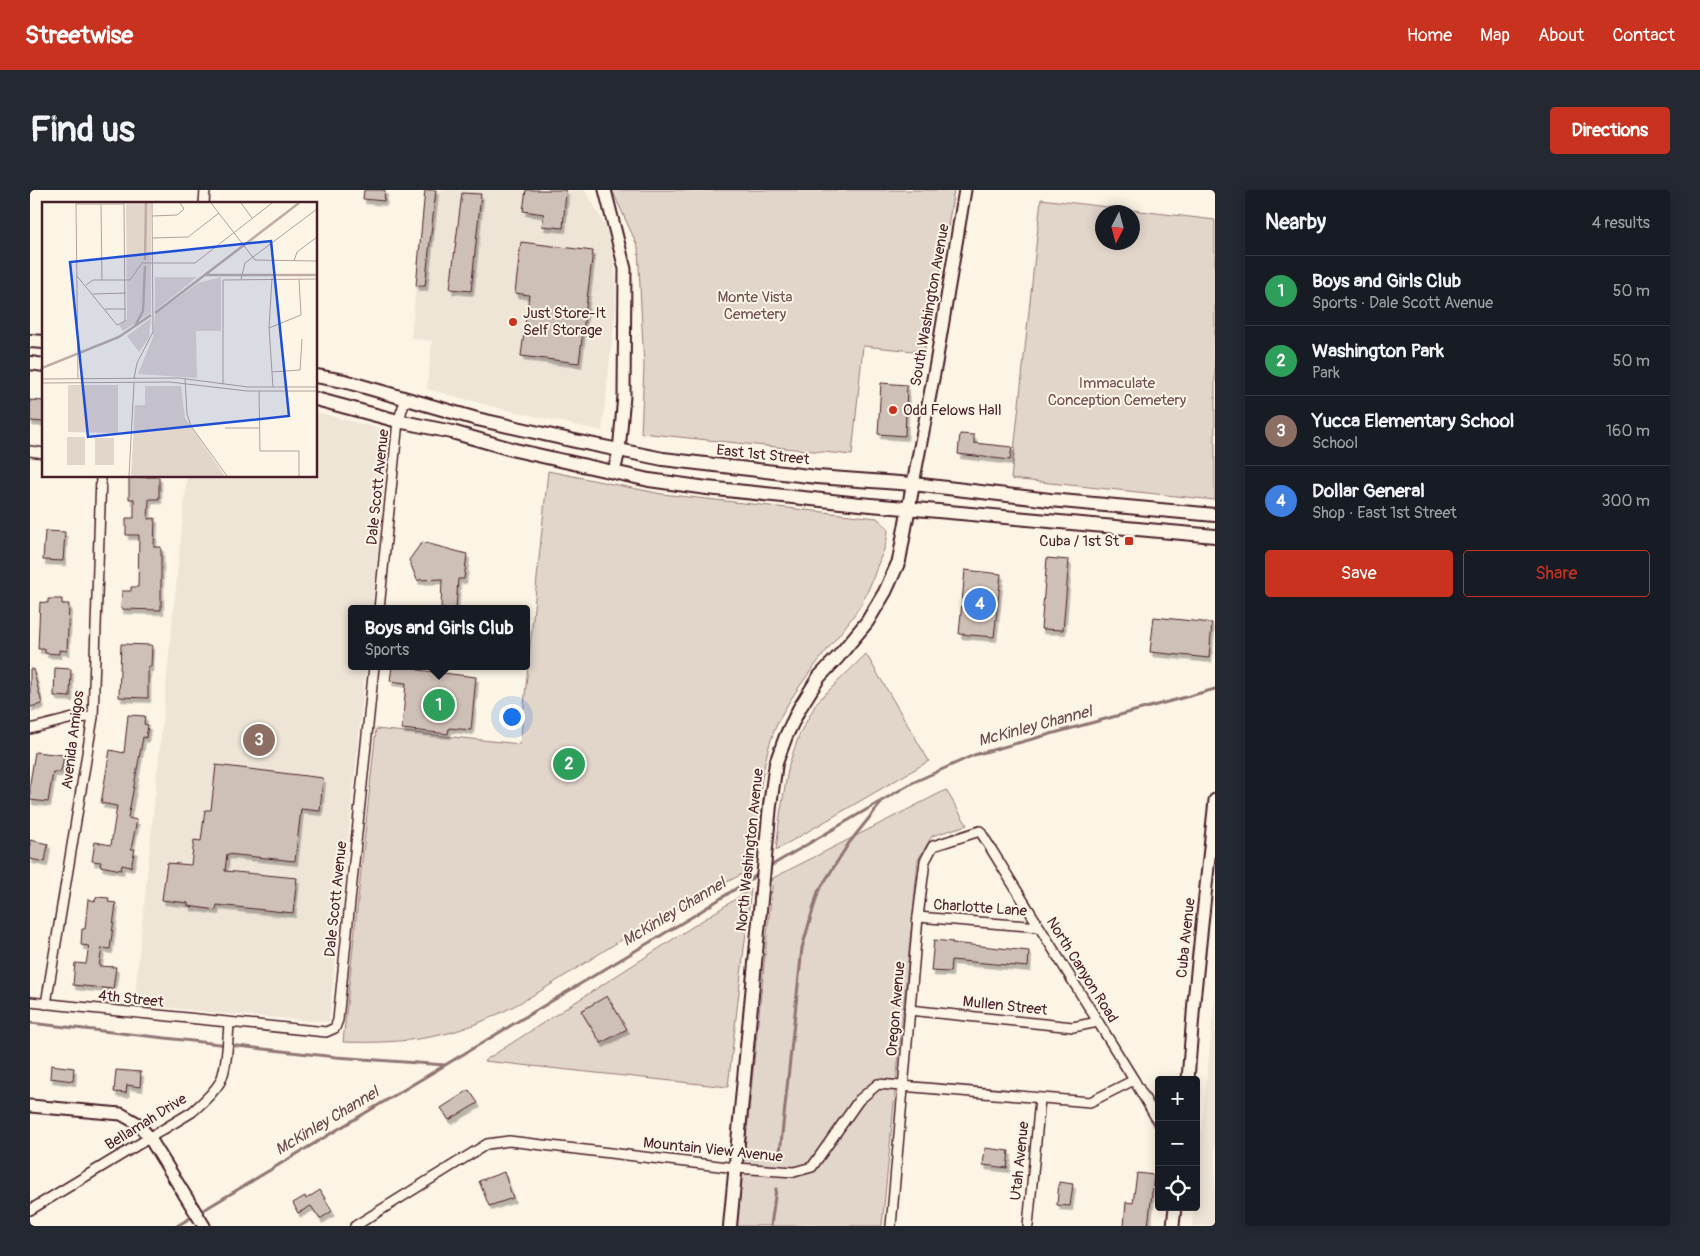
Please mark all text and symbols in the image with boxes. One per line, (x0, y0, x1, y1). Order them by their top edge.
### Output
text: Streetwise (25, 21, 133, 50)
text: Home (1407, 24, 1452, 47)
text: Map (1480, 24, 1510, 47)
text: About (1538, 24, 1584, 47)
text: Contact (1612, 24, 1675, 47)
button: Directions (1550, 107, 1670, 154)
text: Find us (30, 108, 135, 152)
inset map (42, 202, 318, 478)
north arrow (1095, 205, 1140, 250)
text: Nearby (1265, 209, 1326, 236)
text: 4 results (1592, 213, 1650, 233)
street label: South Washington Avenue (906, 222, 954, 388)
text: Boys and Girls Club (1312, 269, 1461, 293)
text: 1 (1278, 281, 1284, 301)
text: 50 m (1613, 281, 1650, 301)
park label: Monte Vista Cemetery (717, 288, 793, 324)
text: Sports · Dale Scott Avenue (1312, 293, 1493, 313)
place label: Just Store-It Self Storage (523, 304, 607, 340)
marker: Just Store-It Self Storage (507, 316, 519, 328)
text: Washington Park (1312, 339, 1444, 363)
text: 2 (1277, 351, 1285, 371)
text: 50 m (1613, 351, 1650, 371)
text: Park (1312, 363, 1340, 383)
park label: Immaculate Conception Cemetery (1048, 374, 1187, 410)
place label: Odd Felows Hall (903, 401, 1002, 420)
marker: Odd Felows Hall (887, 404, 899, 416)
text: Yucca Elementary School (1312, 409, 1514, 433)
text: 3 (1277, 421, 1285, 441)
text: 160 m (1606, 421, 1650, 441)
street label: Dale Scott Avenue (362, 427, 394, 546)
text: School (1312, 433, 1358, 453)
street label: East 1st Street (716, 441, 811, 469)
text: Dollar General (1312, 479, 1425, 503)
text: 4 (1276, 491, 1286, 511)
text: 300 m (1602, 491, 1650, 511)
text: Shop · East 1st Street (1312, 503, 1457, 523)
place label: Cuba / 1st St (1039, 532, 1120, 551)
marker: Cuba / 1st St (1123, 535, 1135, 547)
button: Save (1265, 550, 1453, 597)
button: Share (1463, 550, 1650, 597)
pin: 4 (964, 585, 996, 623)
popup (348, 605, 530, 670)
text: Boys and Girls Club (364, 616, 514, 640)
text: Sports (364, 640, 409, 660)
pin: 1 (423, 686, 455, 724)
street label: Avenida Amigos (58, 689, 89, 790)
water label: McKinley Channel (976, 701, 1096, 751)
your location (499, 704, 525, 730)
pin: 3 (243, 721, 275, 759)
pin: 2 (553, 745, 585, 783)
street label: North Washington Avenue (732, 767, 768, 933)
street label: Dale Scott Avenue (320, 839, 352, 958)
water label: McKinley Channel (619, 872, 731, 951)
street label: Charlotte Lane (933, 895, 1028, 921)
street label: Cuba Avenue (1172, 896, 1200, 979)
street label: North Canyon Road (1042, 914, 1122, 1026)
street label: Oregon Avenue (882, 960, 910, 1057)
street label: 4th Street (97, 986, 166, 1012)
street label: Mullen Street (962, 992, 1049, 1020)
map controls (1155, 1076, 1200, 1211)
button: + (1155, 1076, 1200, 1121)
water label: McKinley Channel (272, 1081, 384, 1160)
street label: Bellamah Drive (102, 1089, 191, 1155)
street label: Utah Avenue (1006, 1120, 1034, 1201)
button: − (1155, 1121, 1200, 1166)
street label: Mountain View Avenue (642, 1133, 784, 1167)
button: locate (1155, 1166, 1200, 1211)

